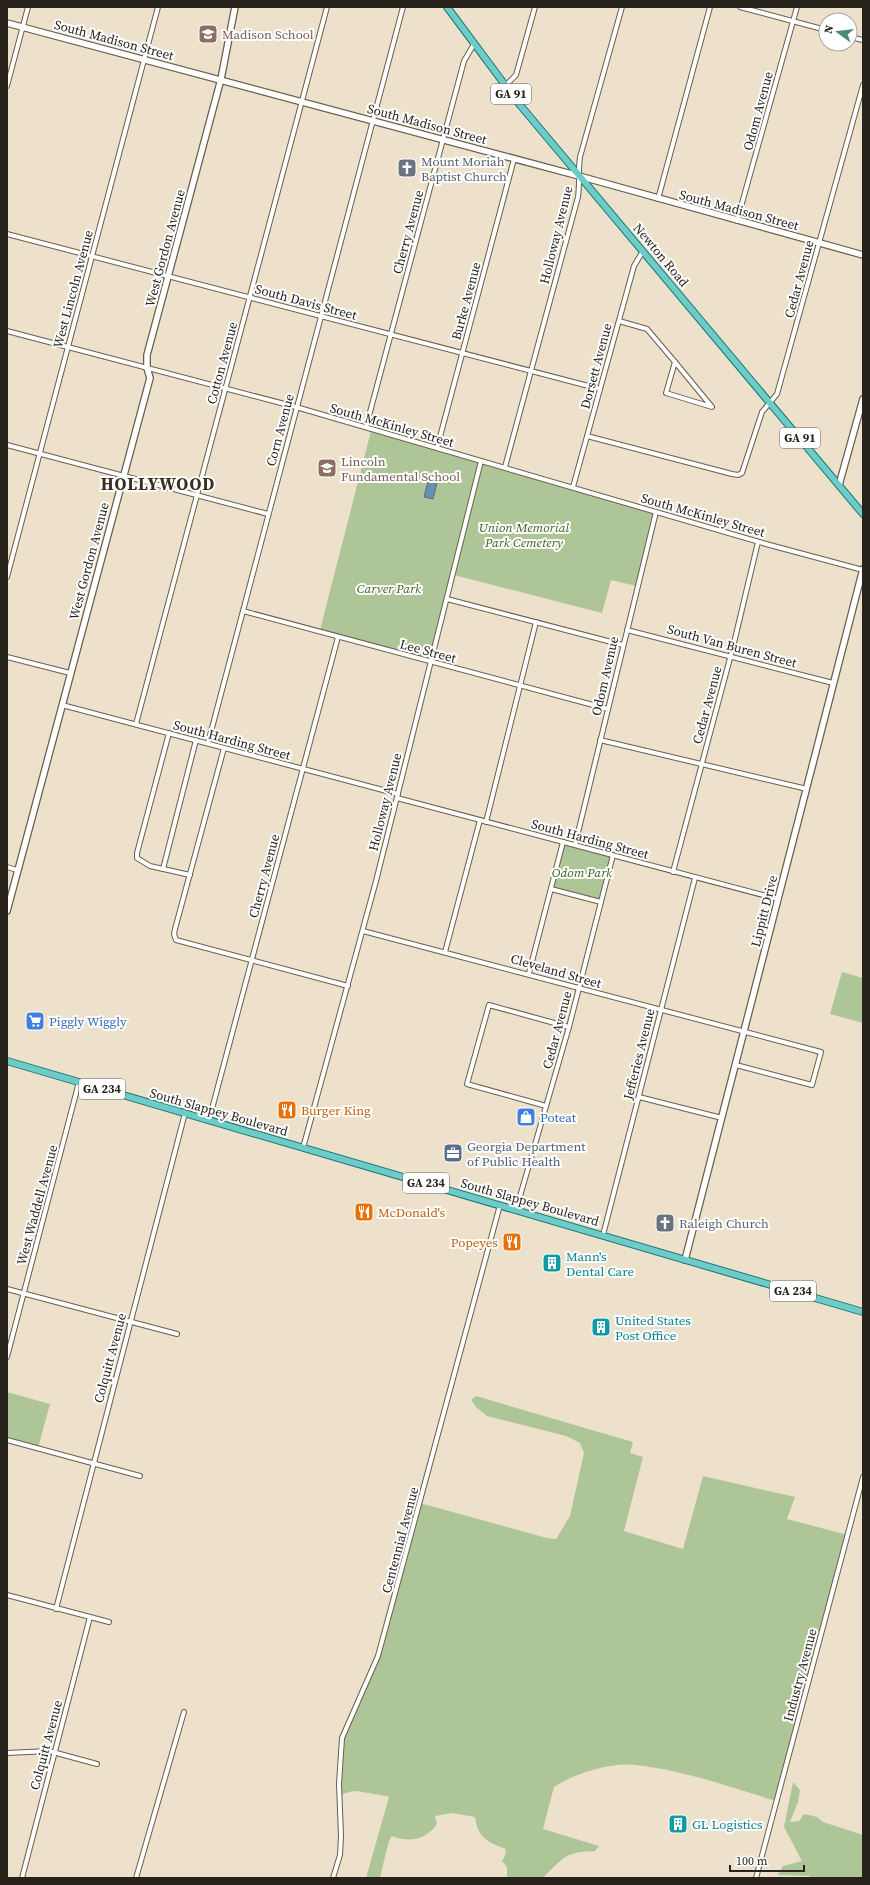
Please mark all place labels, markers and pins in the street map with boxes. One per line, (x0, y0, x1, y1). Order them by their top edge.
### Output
school or university icon: Madison School (197, 23, 219, 45)
place label: Madison School (222, 26, 314, 43)
place label: Mount Moriah Baptist Church (421, 153, 507, 185)
church icon: Mount Moriah Baptist Church (396, 157, 418, 179)
place label: Lincoln Fundamental School (341, 453, 460, 485)
school or university icon: Lincoln Fundamental School (316, 457, 338, 479)
supermarket icon: Piggly Wiggly (24, 1010, 46, 1032)
place label: Piggly Wiggly (49, 1013, 127, 1030)
restaurant icon: Burger King (276, 1099, 298, 1121)
place label: Burger King (301, 1102, 371, 1119)
shop icon: Poteat (515, 1106, 537, 1128)
place label: Poteat (540, 1109, 577, 1126)
place label: Georgia Department of Public Health (467, 1138, 586, 1170)
office icon: Georgia Department of Public Health (442, 1142, 464, 1164)
restaurant icon: McDonald's (353, 1201, 375, 1223)
place label: McDonald's (378, 1204, 445, 1221)
church icon: Raleigh Church (654, 1212, 676, 1234)
place label: Raleigh Church (679, 1215, 769, 1232)
restaurant icon: Popeyes (501, 1231, 523, 1253)
place label: Popeyes (451, 1234, 498, 1251)
place label: Mann's Dental Care (566, 1248, 635, 1280)
building icon: Mann's Dental Care (541, 1252, 563, 1274)
place label: United States Post Office (615, 1312, 691, 1344)
building icon: United States Post Office (590, 1316, 612, 1338)
building icon: GL Logistics (667, 1813, 689, 1835)
place label: GL Logistics (692, 1816, 763, 1833)

